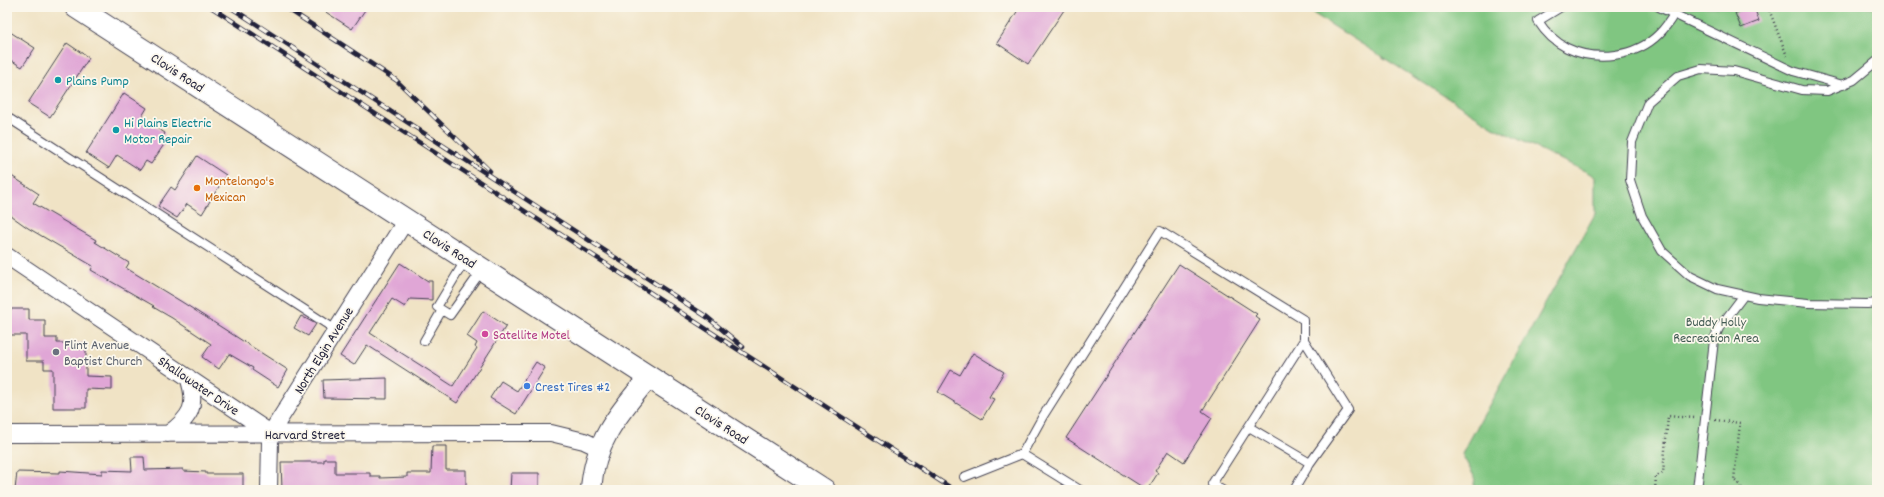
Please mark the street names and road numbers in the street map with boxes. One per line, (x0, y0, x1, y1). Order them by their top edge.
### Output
street label: Clovis Road (146, 49, 208, 98)
street label: Clovis Road (418, 225, 480, 274)
street label: North Elgin Avenue (290, 304, 360, 399)
street label: Shallowater Drive (153, 352, 243, 421)
street label: Clovis Road (690, 401, 752, 450)
street label: Harvard Street (265, 426, 345, 446)

